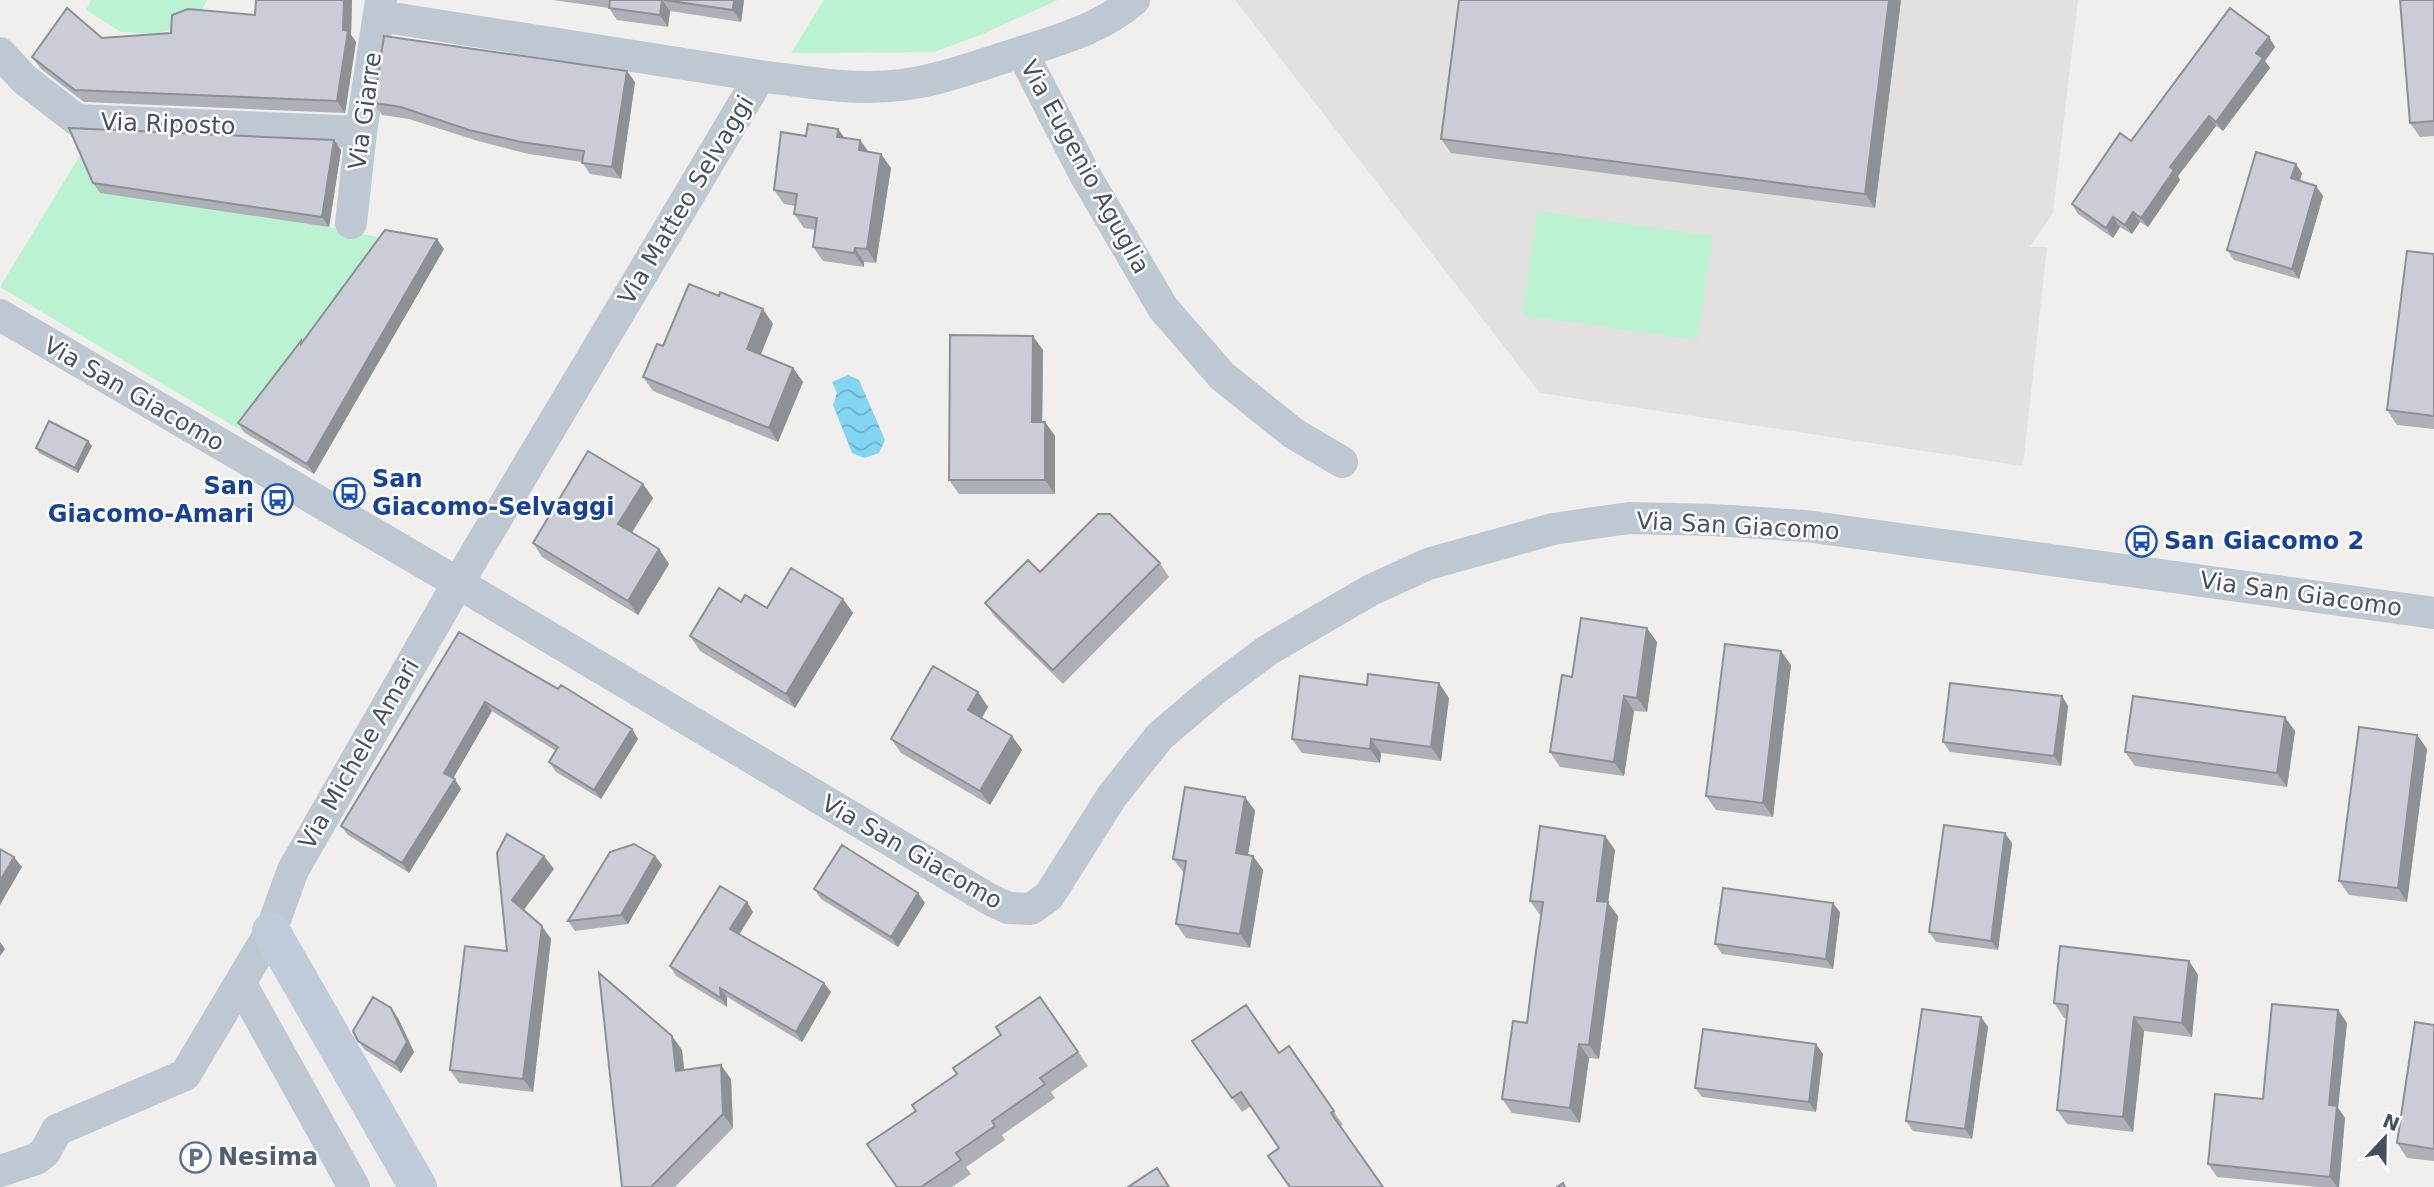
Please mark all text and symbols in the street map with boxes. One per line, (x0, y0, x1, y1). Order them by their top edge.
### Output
street label: Via Giarre (343, 50, 387, 172)
street label: Via Eugenio Aguglia (1015, 55, 1155, 279)
street label: Via Matteo Selvaggi (612, 90, 760, 310)
street label: Via Riposto (100, 108, 236, 140)
street label: Via San Giacomo (39, 331, 229, 457)
place label: San Giacomo-Selvaggi (372, 465, 615, 521)
place label: San Giacomo-Amari (48, 472, 254, 528)
bus stop icon: San Giacomo-Selvaggi (332, 476, 366, 510)
bus stop icon: San Giacomo-Amari (260, 483, 294, 517)
street label: Via San Giacomo (1636, 507, 1840, 545)
bus stop icon: San Giacomo 2 (2124, 524, 2158, 558)
place label: San Giacomo 2 (2164, 527, 2364, 555)
street label: Via San Giacomo (2198, 566, 2404, 622)
street label: Via Michele Amari (293, 654, 425, 854)
street label: Via San Giacomo (817, 789, 1007, 915)
north arrow (2350, 1103, 2420, 1173)
text: N (2380, 1109, 2403, 1135)
parking icon: Nesima (178, 1140, 212, 1174)
place label: Nesima (218, 1143, 318, 1171)

